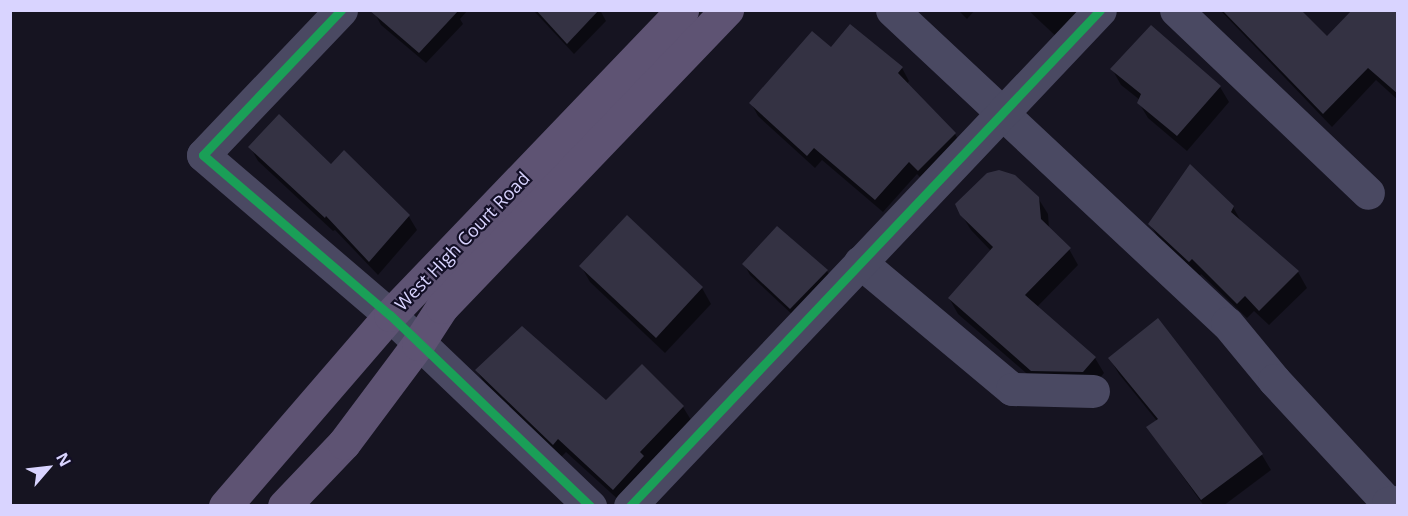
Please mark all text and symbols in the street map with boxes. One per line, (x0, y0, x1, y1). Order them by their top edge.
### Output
street label: West High Court Road (390, 167, 534, 315)
north arrow (18, 438, 78, 498)
text: N (51, 449, 77, 470)

